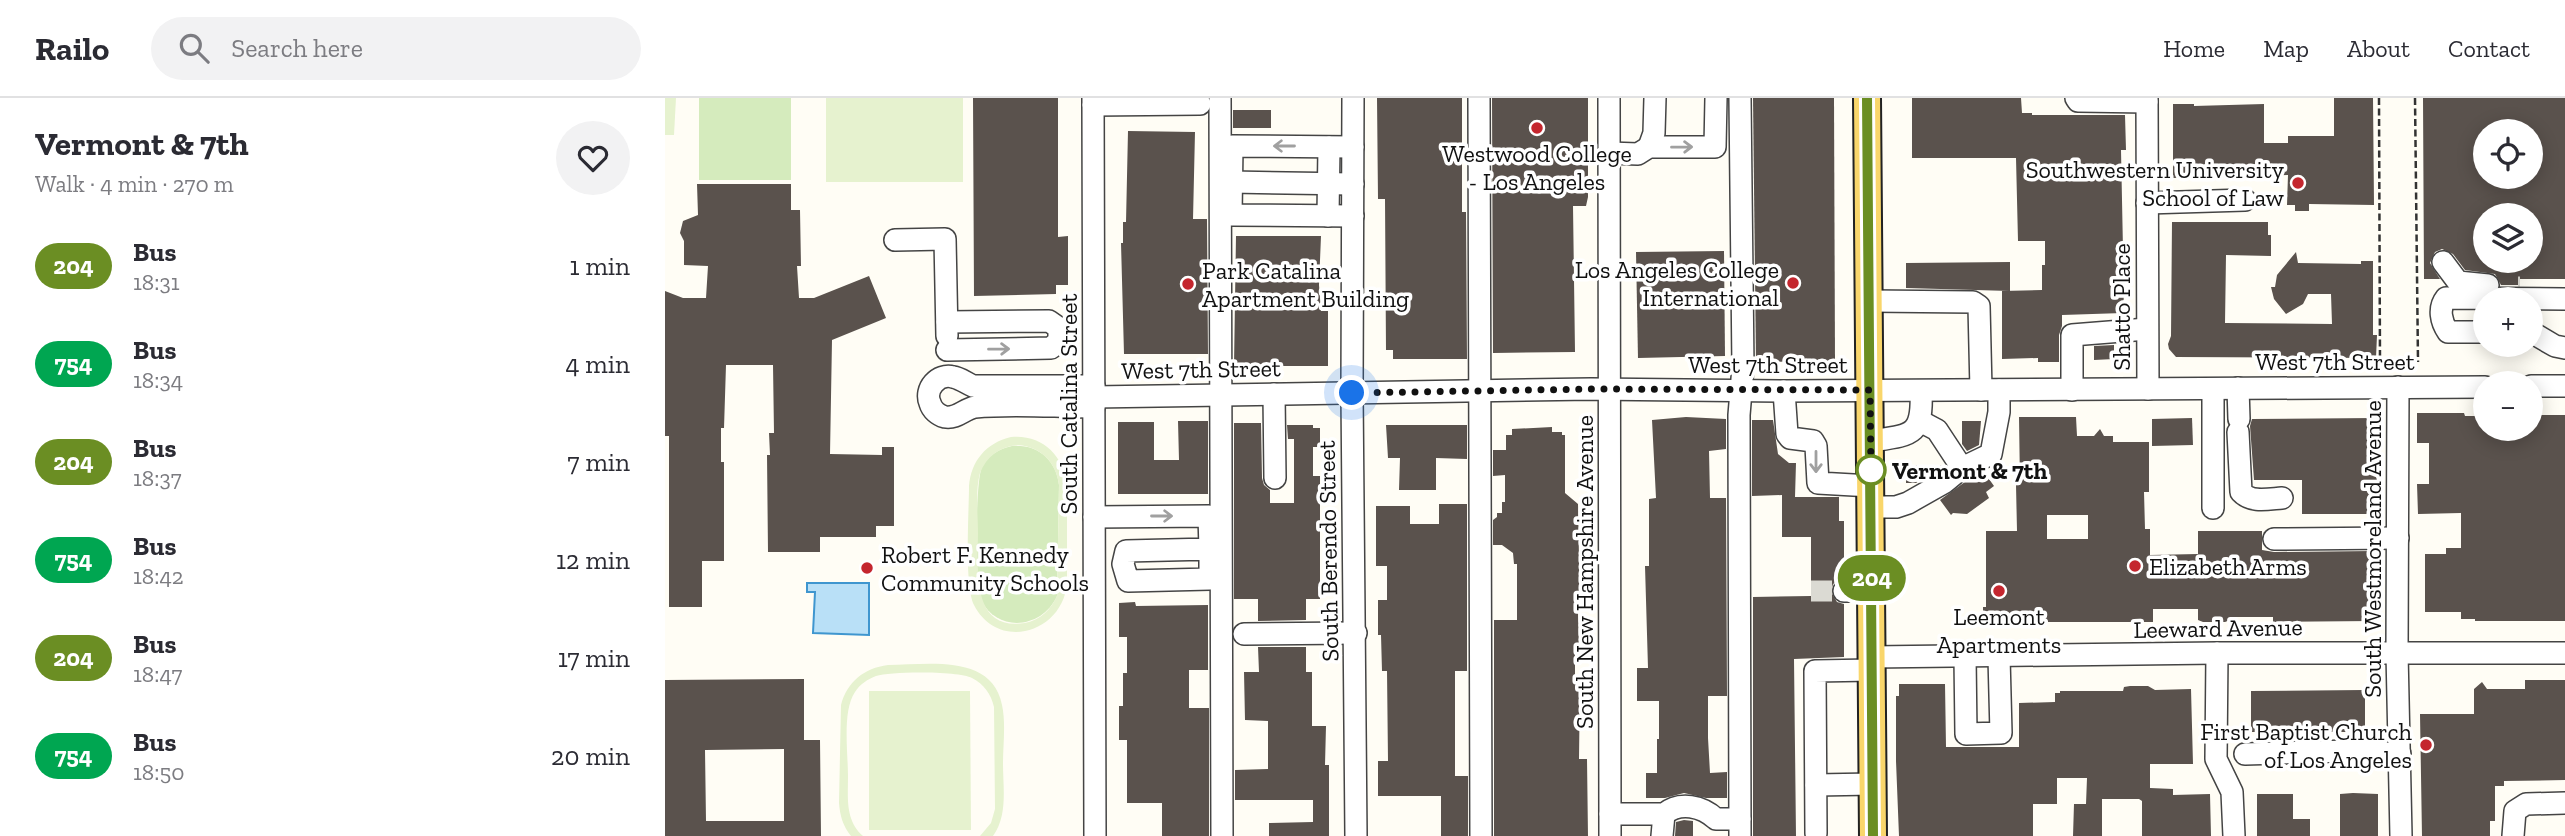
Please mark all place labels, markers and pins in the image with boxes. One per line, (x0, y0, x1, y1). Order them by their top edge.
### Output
marker: Westwood College - Los Angeles (1529, 120, 1545, 136)
place label: Westwood College - Los Angeles (1442, 139, 1632, 196)
place label: Southwestern University School of Law (2026, 155, 2285, 212)
marker: Southwestern University School of Law (2290, 175, 2306, 191)
place label: Los Angeles College International (1575, 255, 1779, 312)
place label: Park Catalina Apartment Building (1202, 256, 1409, 313)
marker: Los Angeles College International (1785, 275, 1801, 291)
marker: Park Catalina Apartment Building (1180, 276, 1196, 292)
marker: Vermont & 7th (1856, 455, 1886, 485)
place label: Vermont & 7th (1892, 456, 2047, 485)
place label: Robert F. Kennedy Community Schools (881, 540, 1089, 597)
place label: Elizabeth Arms (2149, 552, 2307, 581)
marker: Elizabeth Arms (2127, 558, 2143, 574)
marker: Robert F. Kennedy Community Schools (859, 560, 875, 576)
marker: Leemont Apartments (1991, 583, 2007, 599)
place label: Leemont Apartments (1937, 602, 2061, 659)
place label: First Baptist Church of Los Angeles (2200, 717, 2413, 774)
marker: First Baptist Church of Los Angeles (2418, 737, 2434, 753)

